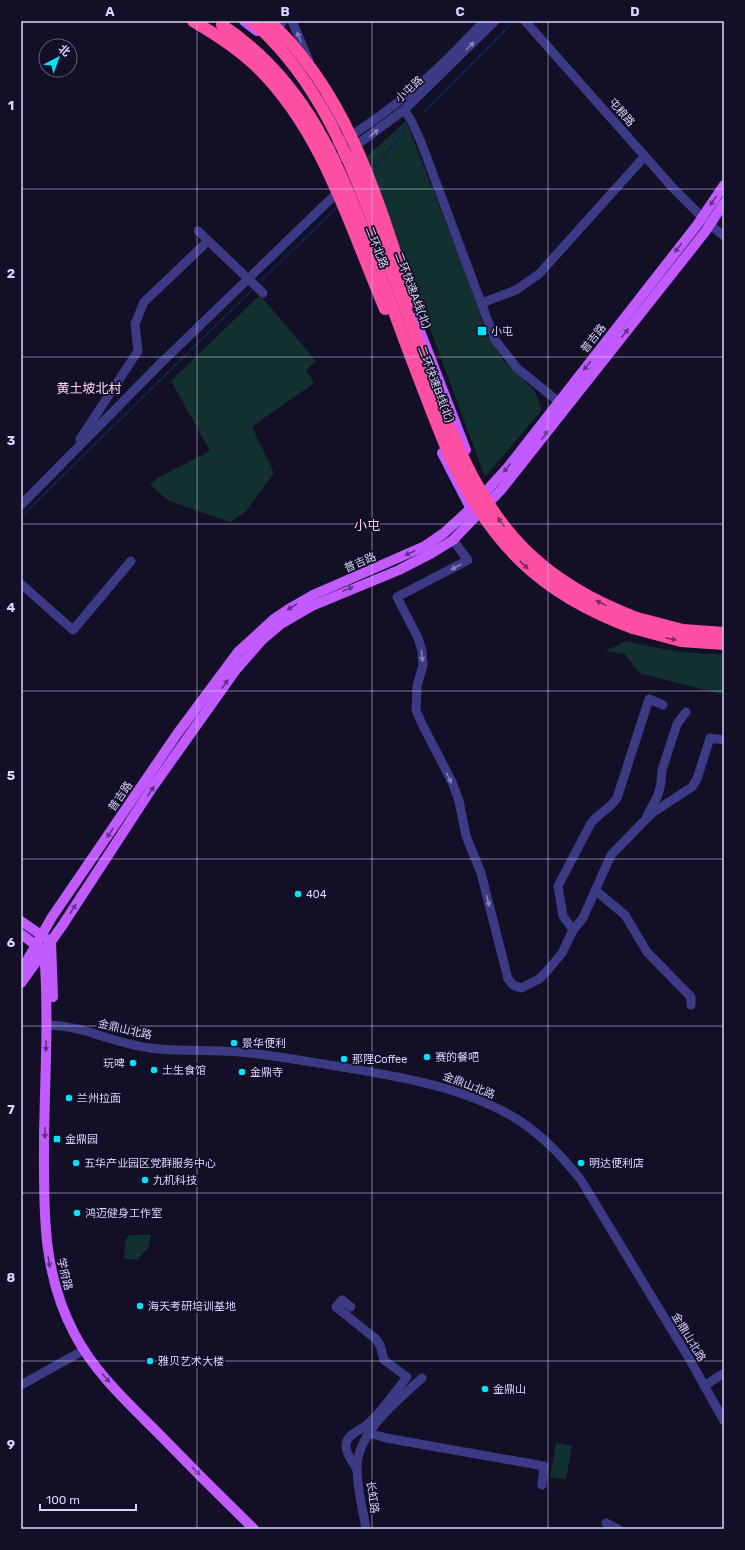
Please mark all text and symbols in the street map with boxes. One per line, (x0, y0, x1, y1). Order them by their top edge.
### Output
text: A (105, 4, 115, 19)
text: B (280, 4, 290, 19)
text: C (455, 4, 465, 19)
text: D (630, 4, 640, 19)
one-way arrow (296, 31, 302, 43)
north arrow (38, 38, 78, 78)
one-way arrow (465, 41, 475, 51)
text: 北 (56, 42, 73, 59)
street label: 小屯路 (393, 74, 426, 105)
street label: 屯粮路 (606, 96, 637, 129)
text: 1 (8, 98, 14, 113)
one-way arrow (369, 129, 380, 138)
one-way arrow (709, 196, 717, 206)
street label: 二环北路 (363, 224, 390, 270)
one-way arrow (674, 243, 682, 254)
street label: 二环快速A线(北) (392, 250, 433, 330)
text: 2 (7, 266, 15, 281)
street label: 普吉路 (578, 321, 609, 355)
marker: 小屯 (476, 325, 488, 337)
place label: 小屯 (491, 325, 513, 338)
one-way arrow (621, 328, 629, 339)
street label: 二环快速B线(北) (415, 344, 456, 424)
one-way arrow (583, 361, 591, 371)
district label: 黄土坡北村 (56, 381, 122, 396)
one-way arrow (541, 430, 549, 440)
text: 3 (7, 433, 16, 448)
one-way arrow (502, 463, 511, 474)
one-way arrow (496, 517, 505, 528)
district label: 小屯 (354, 518, 380, 533)
street label: 普吉路 (342, 550, 378, 575)
one-way arrow (404, 550, 416, 556)
one-way arrow (519, 560, 529, 570)
one-way arrow (450, 564, 461, 570)
one-way arrow (343, 586, 355, 592)
text: 4 (7, 600, 16, 615)
one-way arrow (595, 600, 607, 606)
one-way arrow (286, 604, 298, 611)
one-way arrow (665, 636, 677, 642)
one-way arrow (419, 650, 425, 662)
one-way arrow (221, 679, 230, 690)
text: 5 (7, 768, 15, 783)
one-way arrow (446, 772, 452, 783)
street label: 普吉路 (106, 779, 135, 814)
one-way arrow (147, 786, 155, 796)
one-way arrow (106, 827, 114, 838)
place label: 404 (306, 888, 327, 901)
marker: 404 (293, 889, 303, 899)
one-way arrow (485, 895, 491, 907)
one-way arrow (69, 904, 77, 915)
text: 6 (7, 935, 16, 950)
street label: 金鼎山北路 (97, 1017, 153, 1042)
place label: 景华便利 (242, 1037, 286, 1050)
marker: 景华便利 (229, 1038, 239, 1048)
one-way arrow (43, 1040, 49, 1053)
place label: 赛的餐吧 (435, 1051, 479, 1064)
marker: 赛的餐吧 (422, 1052, 432, 1062)
place label: 那䧉Coffee (352, 1053, 407, 1066)
marker: 那䧉Coffee (339, 1054, 349, 1064)
place label: 玩啤 (103, 1057, 125, 1070)
marker: 玩啤 (128, 1058, 138, 1068)
place label: 土生食馆 (162, 1064, 206, 1077)
marker: 土生食馆 (149, 1065, 159, 1075)
place label: 金鼎寺 (250, 1066, 283, 1079)
marker: 金鼎寺 (237, 1067, 247, 1077)
street label: 金鼎山北路 (441, 1070, 497, 1101)
place label: 兰州拉面 (77, 1092, 121, 1105)
marker: 兰州拉面 (64, 1093, 74, 1103)
text: 7 (7, 1102, 15, 1117)
one-way arrow (41, 1127, 48, 1139)
place label: 金鼎园 (65, 1133, 98, 1146)
marker: 金鼎园 (52, 1134, 62, 1144)
place label: 五华产业园区党群服务中心 (84, 1157, 216, 1170)
place label: 明达便利店 (589, 1157, 644, 1170)
marker: 五华产业园区党群服务中心 (71, 1158, 81, 1168)
marker: 明达便利店 (576, 1158, 586, 1168)
place label: 九机科技 (153, 1174, 197, 1187)
marker: 九机科技 (140, 1175, 150, 1185)
place label: 鸿迈健身工作室 (85, 1207, 162, 1220)
marker: 鸿迈健身工作室 (72, 1208, 82, 1218)
one-way arrow (46, 1256, 52, 1269)
street label: 学府路 (54, 1257, 75, 1292)
text: 8 (7, 1270, 16, 1285)
place label: 海天考研培训基地 (148, 1300, 236, 1313)
marker: 海天考研培训基地 (135, 1301, 145, 1311)
street label: 金鼎山北路 (669, 1310, 708, 1364)
place label: 雅贝艺术大楼 (158, 1355, 224, 1368)
marker: 雅贝艺术大楼 (145, 1356, 155, 1366)
one-way arrow (101, 1372, 110, 1383)
place label: 金鼎山 (493, 1383, 526, 1396)
marker: 金鼎山 (480, 1384, 490, 1394)
text: 9 (7, 1437, 15, 1452)
one-way arrow (191, 1466, 201, 1476)
street label: 长虹路 (364, 1480, 381, 1514)
scale bar (40, 1486, 136, 1512)
text: 100 m (46, 1493, 80, 1507)

